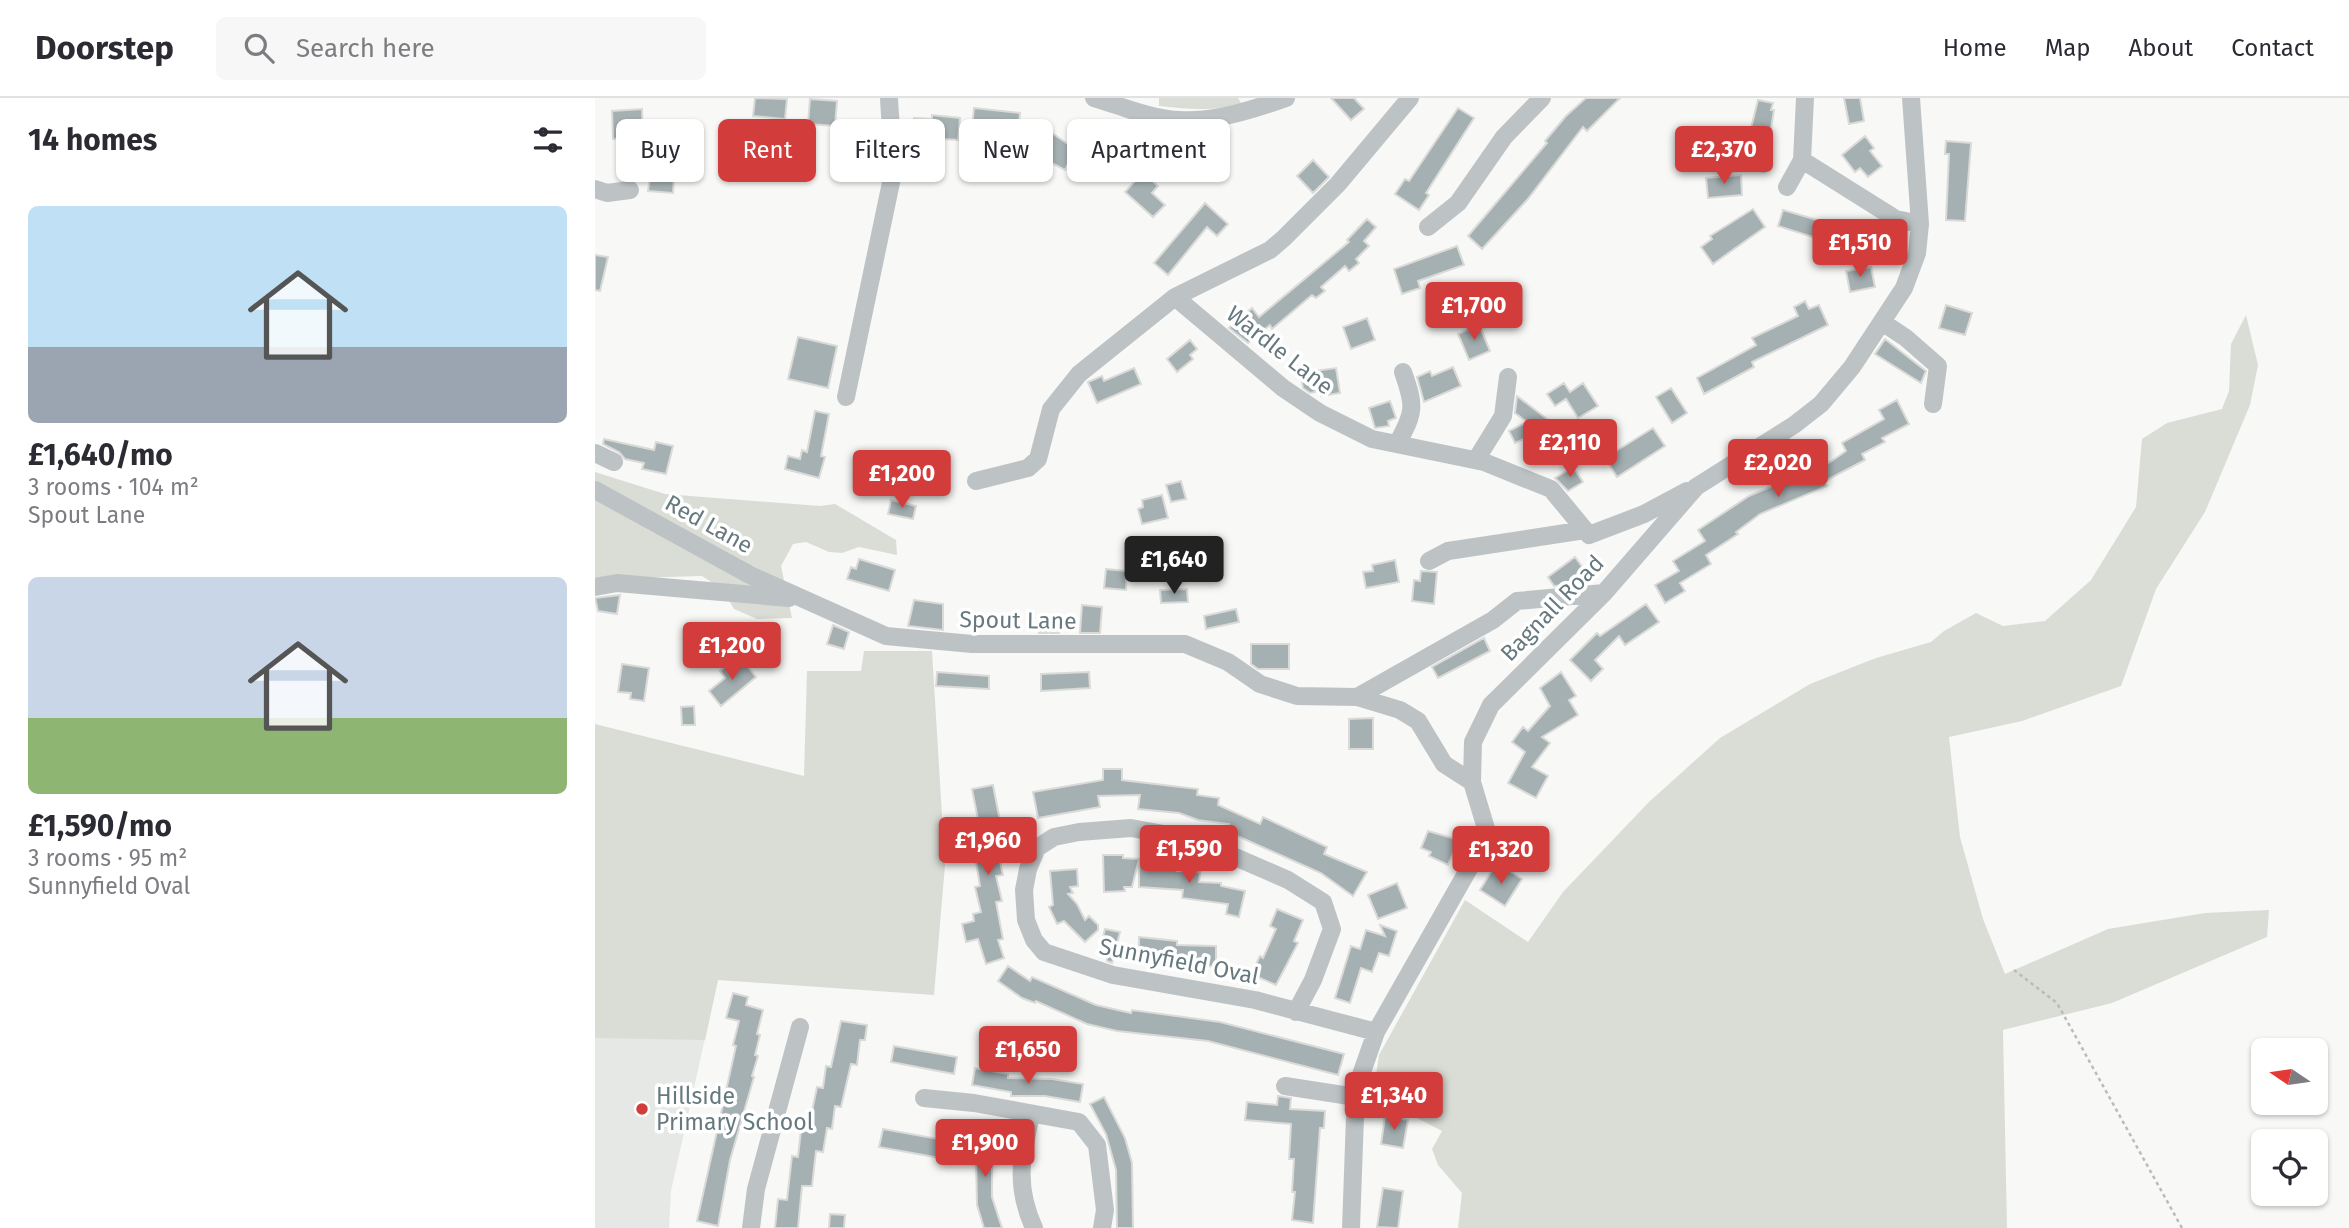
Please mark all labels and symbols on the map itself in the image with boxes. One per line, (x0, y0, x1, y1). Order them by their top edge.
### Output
pin: £2,370 (1667, 126, 1781, 186)
pin: £1,510 (1803, 220, 1917, 279)
pin: £1,700 (1417, 282, 1531, 342)
street label: Wardle Lane (1221, 300, 1339, 400)
pin: £2,110 (1513, 420, 1627, 479)
pin: £2,020 (1721, 440, 1835, 499)
pin: £1,200 (845, 450, 959, 510)
street label: Red Lane (660, 489, 758, 559)
pin: £1,640 (1117, 536, 1231, 596)
street label: Bagnall Road (1494, 549, 1610, 667)
street label: Spout Lane (959, 605, 1077, 635)
pin: £1,200 (675, 622, 789, 682)
pin: £1,960 (931, 818, 1045, 877)
pin: £1,590 (1132, 826, 1246, 885)
pin: £1,320 (1444, 826, 1558, 886)
street label: Sunnyfield Oval (1097, 932, 1262, 990)
pin: £1,650 (971, 1026, 1085, 1086)
north arrow (2251, 1038, 2327, 1115)
pin: £1,340 (1337, 1072, 1451, 1132)
place label: Hillside Primary School (656, 1082, 814, 1136)
marker: Hillside Primary School (634, 1101, 650, 1117)
pin: £1,900 (928, 1119, 1042, 1179)

